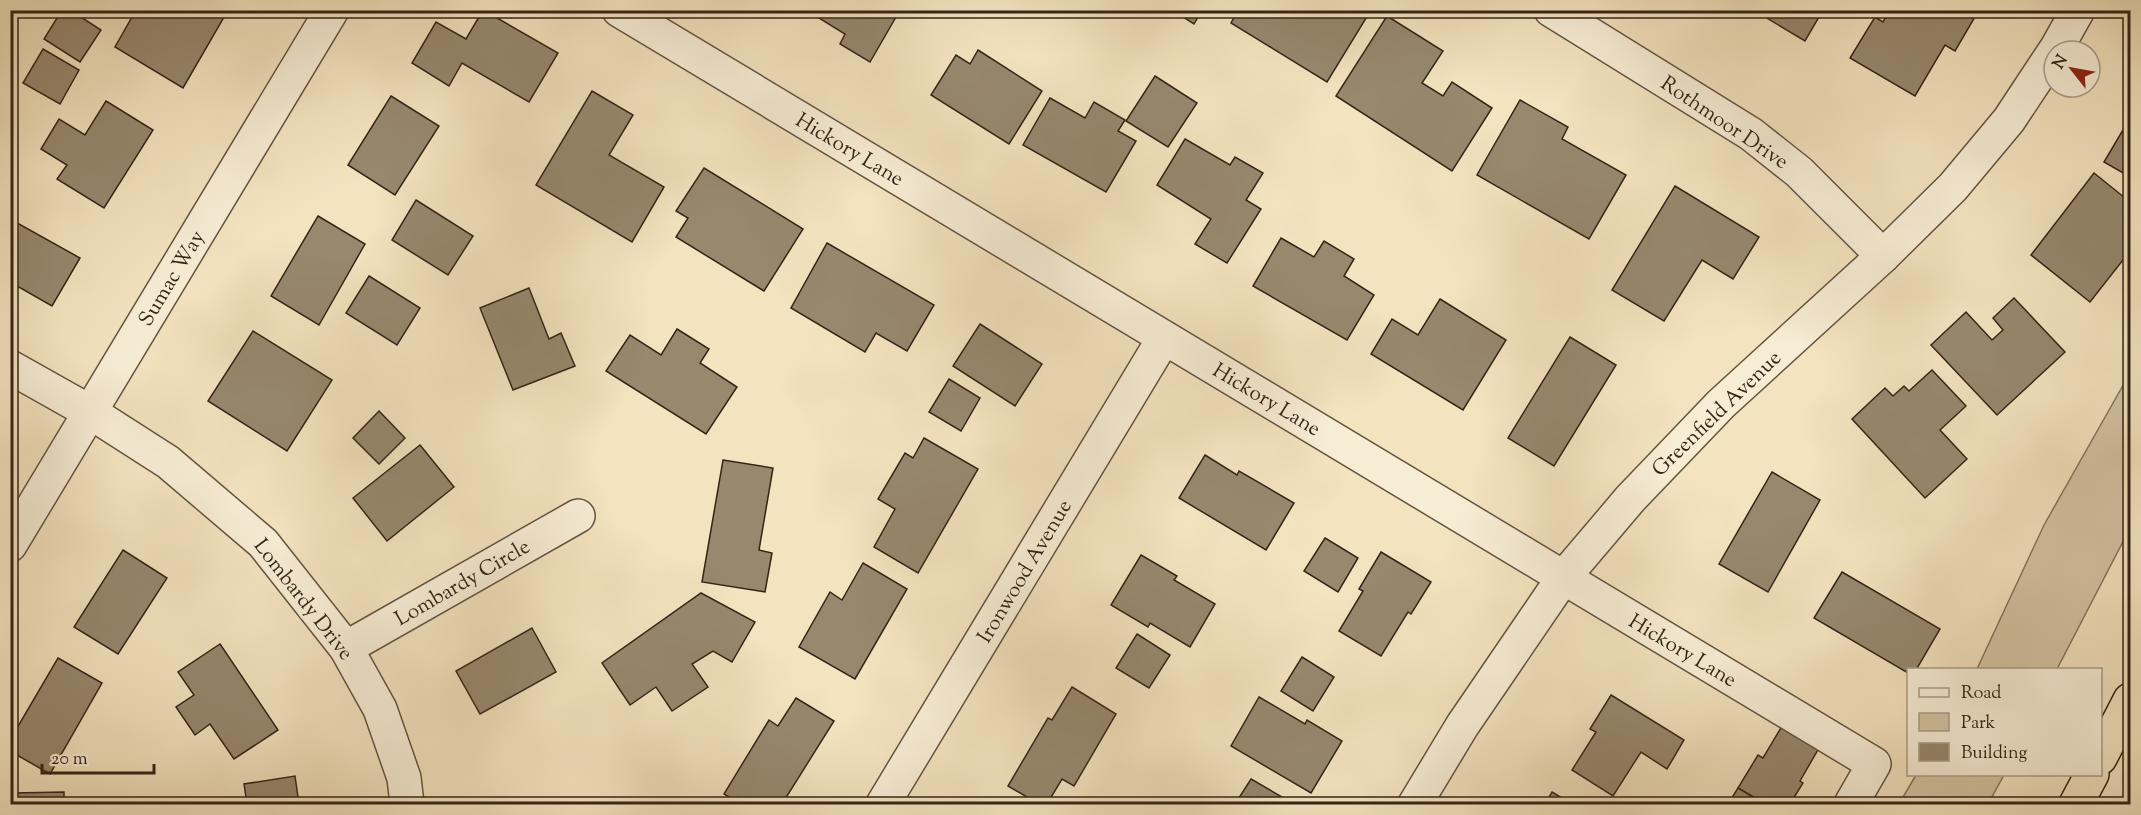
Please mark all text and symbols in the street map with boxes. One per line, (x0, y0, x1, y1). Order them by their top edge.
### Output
north arrow (2042, 39, 2102, 99)
text: N (2048, 51, 2075, 74)
street label: Rothmoor Drive (1654, 70, 1794, 178)
street label: Hickory Lane (789, 107, 909, 195)
street label: Sumac Way (132, 225, 213, 333)
street label: Greenfield Avenue (1646, 345, 1789, 484)
street label: Hickory Lane (1206, 357, 1326, 445)
street label: Ironwood Avenue (971, 495, 1080, 649)
street label: Lombardy Drive (245, 533, 360, 667)
street label: Lombardy Circle (390, 533, 536, 635)
street label: Hickory Lane (1622, 608, 1742, 696)
legend (1907, 668, 2102, 776)
text: Road (1961, 681, 2001, 707)
text: Park (1961, 711, 1996, 737)
scale bar (42, 737, 154, 775)
text: Building (1961, 741, 2027, 767)
text: 20 m (51, 747, 88, 773)

